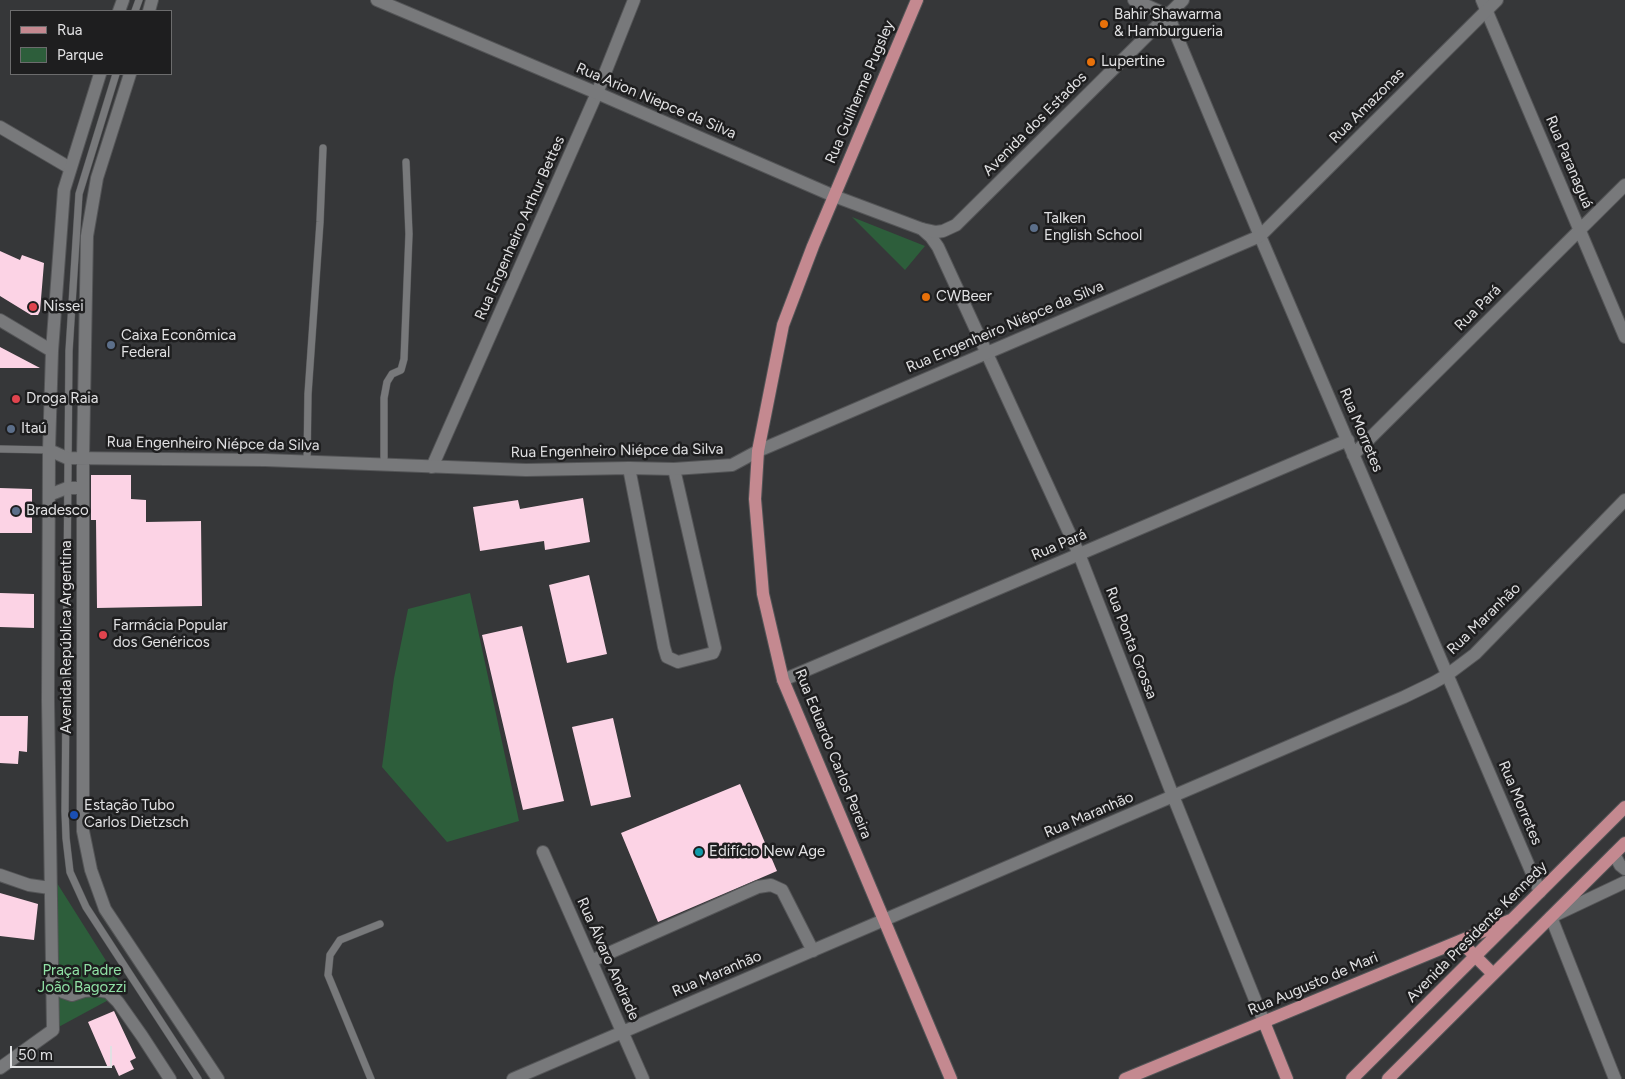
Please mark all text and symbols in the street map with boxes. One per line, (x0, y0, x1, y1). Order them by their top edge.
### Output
place label: Bahir Shawarma & Hamburgueria (1114, 6, 1223, 41)
legend (10, 10, 172, 75)
street label: Rua Guilherme Pugsley (822, 18, 898, 166)
marker: Bahir Shawarma & Hamburgueria (1098, 18, 1110, 30)
text: Rua (57, 21, 82, 39)
text: Parque (57, 46, 104, 64)
place label: Lupertine (1101, 53, 1165, 71)
marker: Lupertine (1085, 56, 1097, 68)
street label: Rua Arion Niepce da Silva (573, 59, 739, 143)
street label: Rua Amazonas (1326, 65, 1408, 147)
street label: Avenida dos Estados (979, 68, 1091, 180)
street label: Rua Paranaguá (1541, 113, 1597, 211)
street label: Rua Engenheiro Arthur Bettes (471, 133, 569, 323)
place label: Talken English School (1044, 210, 1142, 245)
marker: Talken English School (1028, 222, 1040, 234)
street label: Rua Engenheiro Niépce da Silva (904, 277, 1106, 377)
street label: Rua Pará (1451, 281, 1505, 335)
place label: CWBeer (936, 288, 992, 306)
marker: CWBeer (920, 291, 932, 303)
place label: Nissei (43, 298, 84, 316)
marker: Nissei (27, 301, 39, 313)
place label: Caixa Econômica Federal (121, 327, 236, 362)
marker: Caixa Econômica Federal (105, 339, 117, 351)
street label: Rua Morretes (1335, 385, 1387, 475)
place label: Droga Raia (26, 390, 98, 408)
marker: Droga Raia (10, 393, 22, 405)
place label: Itaú (21, 420, 47, 438)
marker: Itaú (5, 423, 17, 435)
street label: Rua Engenheiro Niépce da Silva (106, 433, 320, 455)
street label: Rua Engenheiro Niépce da Silva (510, 440, 724, 462)
place label: Bradesco (26, 502, 89, 520)
marker: Bradesco (10, 505, 22, 517)
street label: Rua Pará (1029, 525, 1089, 565)
street label: Avenida República Argentina (58, 540, 76, 734)
street label: Rua Maranhão (1443, 579, 1525, 659)
street label: Rua Ponta Grossa (1101, 584, 1161, 702)
place label: Farmácia Popular dos Genéricos (113, 617, 228, 652)
marker: Farmácia Popular dos Genéricos (97, 629, 109, 641)
street label: Rua Eduardo Carlos Pereira (791, 666, 875, 842)
street label: Rua Morretes (1494, 758, 1546, 848)
street label: Rua Maranhão (1042, 788, 1136, 842)
place label: Estação Tubo Carlos Dietzsch (84, 797, 189, 832)
marker: Estação Tubo Carlos Dietzsch (68, 809, 80, 821)
place label: Edifício New Age (709, 843, 825, 861)
marker: Edifício New Age (693, 846, 705, 858)
street label: Avenida Presidente Kennedy (1403, 858, 1551, 1006)
street label: Rua Álvaro Andrade (573, 895, 643, 1023)
street label: Rua Maranhão (670, 947, 764, 1001)
street label: Rua Augusto de Mari (1245, 948, 1381, 1020)
park label: Praça Padre João Bagozzi (38, 962, 126, 997)
scale bar (12, 1036, 115, 1068)
text: 50 m (18, 1046, 53, 1064)

